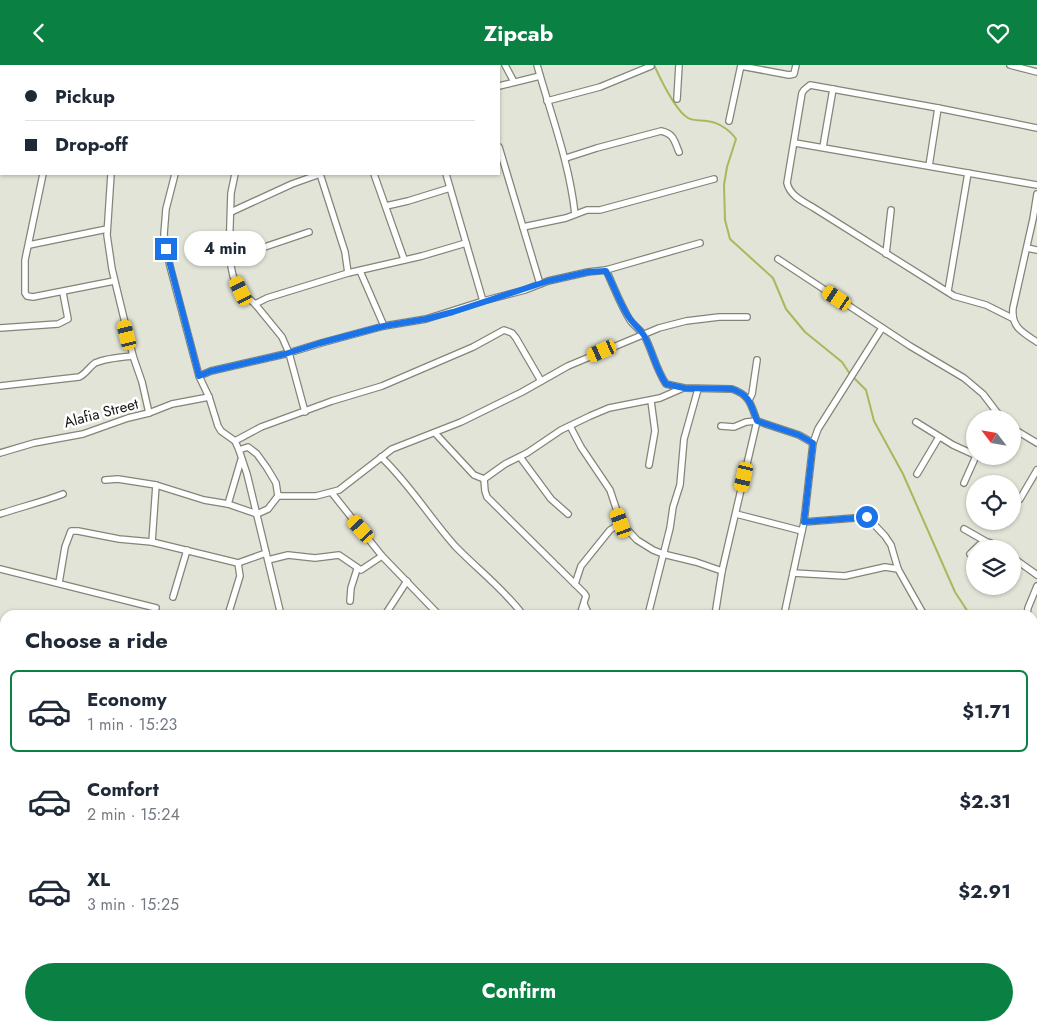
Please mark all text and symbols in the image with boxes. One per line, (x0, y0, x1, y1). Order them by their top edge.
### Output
text: Zipcab (484, 17, 553, 49)
icon: back (25, 19, 53, 47)
icon: heart (984, 19, 1012, 47)
text: Pickup (55, 83, 115, 110)
text: Drop-off (55, 131, 128, 158)
callout: 4 min (184, 231, 266, 267)
text: 4 min (204, 237, 246, 260)
route end (155, 238, 177, 260)
car (227, 274, 254, 308)
car (820, 283, 853, 313)
car (116, 319, 137, 351)
car (585, 338, 618, 364)
street label: Alafia Street (61, 392, 141, 433)
north arrow (966, 410, 1021, 465)
map controls (966, 410, 1021, 595)
car (733, 461, 754, 493)
button: locate (966, 475, 1021, 530)
car (608, 506, 633, 540)
route start (856, 506, 878, 528)
car (345, 513, 376, 545)
button: layers (966, 540, 1021, 595)
text: Choose a ride (25, 624, 168, 656)
text: Economy (87, 686, 167, 713)
icon: car (27, 689, 72, 734)
text: $1.71 (962, 698, 1011, 725)
text: 1 min · 15:23 (87, 713, 177, 736)
text: Comfort (87, 776, 159, 803)
icon: car (27, 779, 72, 824)
text: $2.31 (959, 788, 1011, 815)
text: 2 min · 15:24 (87, 803, 180, 826)
text: XL (87, 866, 110, 893)
icon: car (27, 869, 72, 914)
text: $2.91 (958, 878, 1011, 905)
text: 3 min · 15:25 (87, 893, 179, 916)
button: Confirm (25, 963, 1013, 1021)

